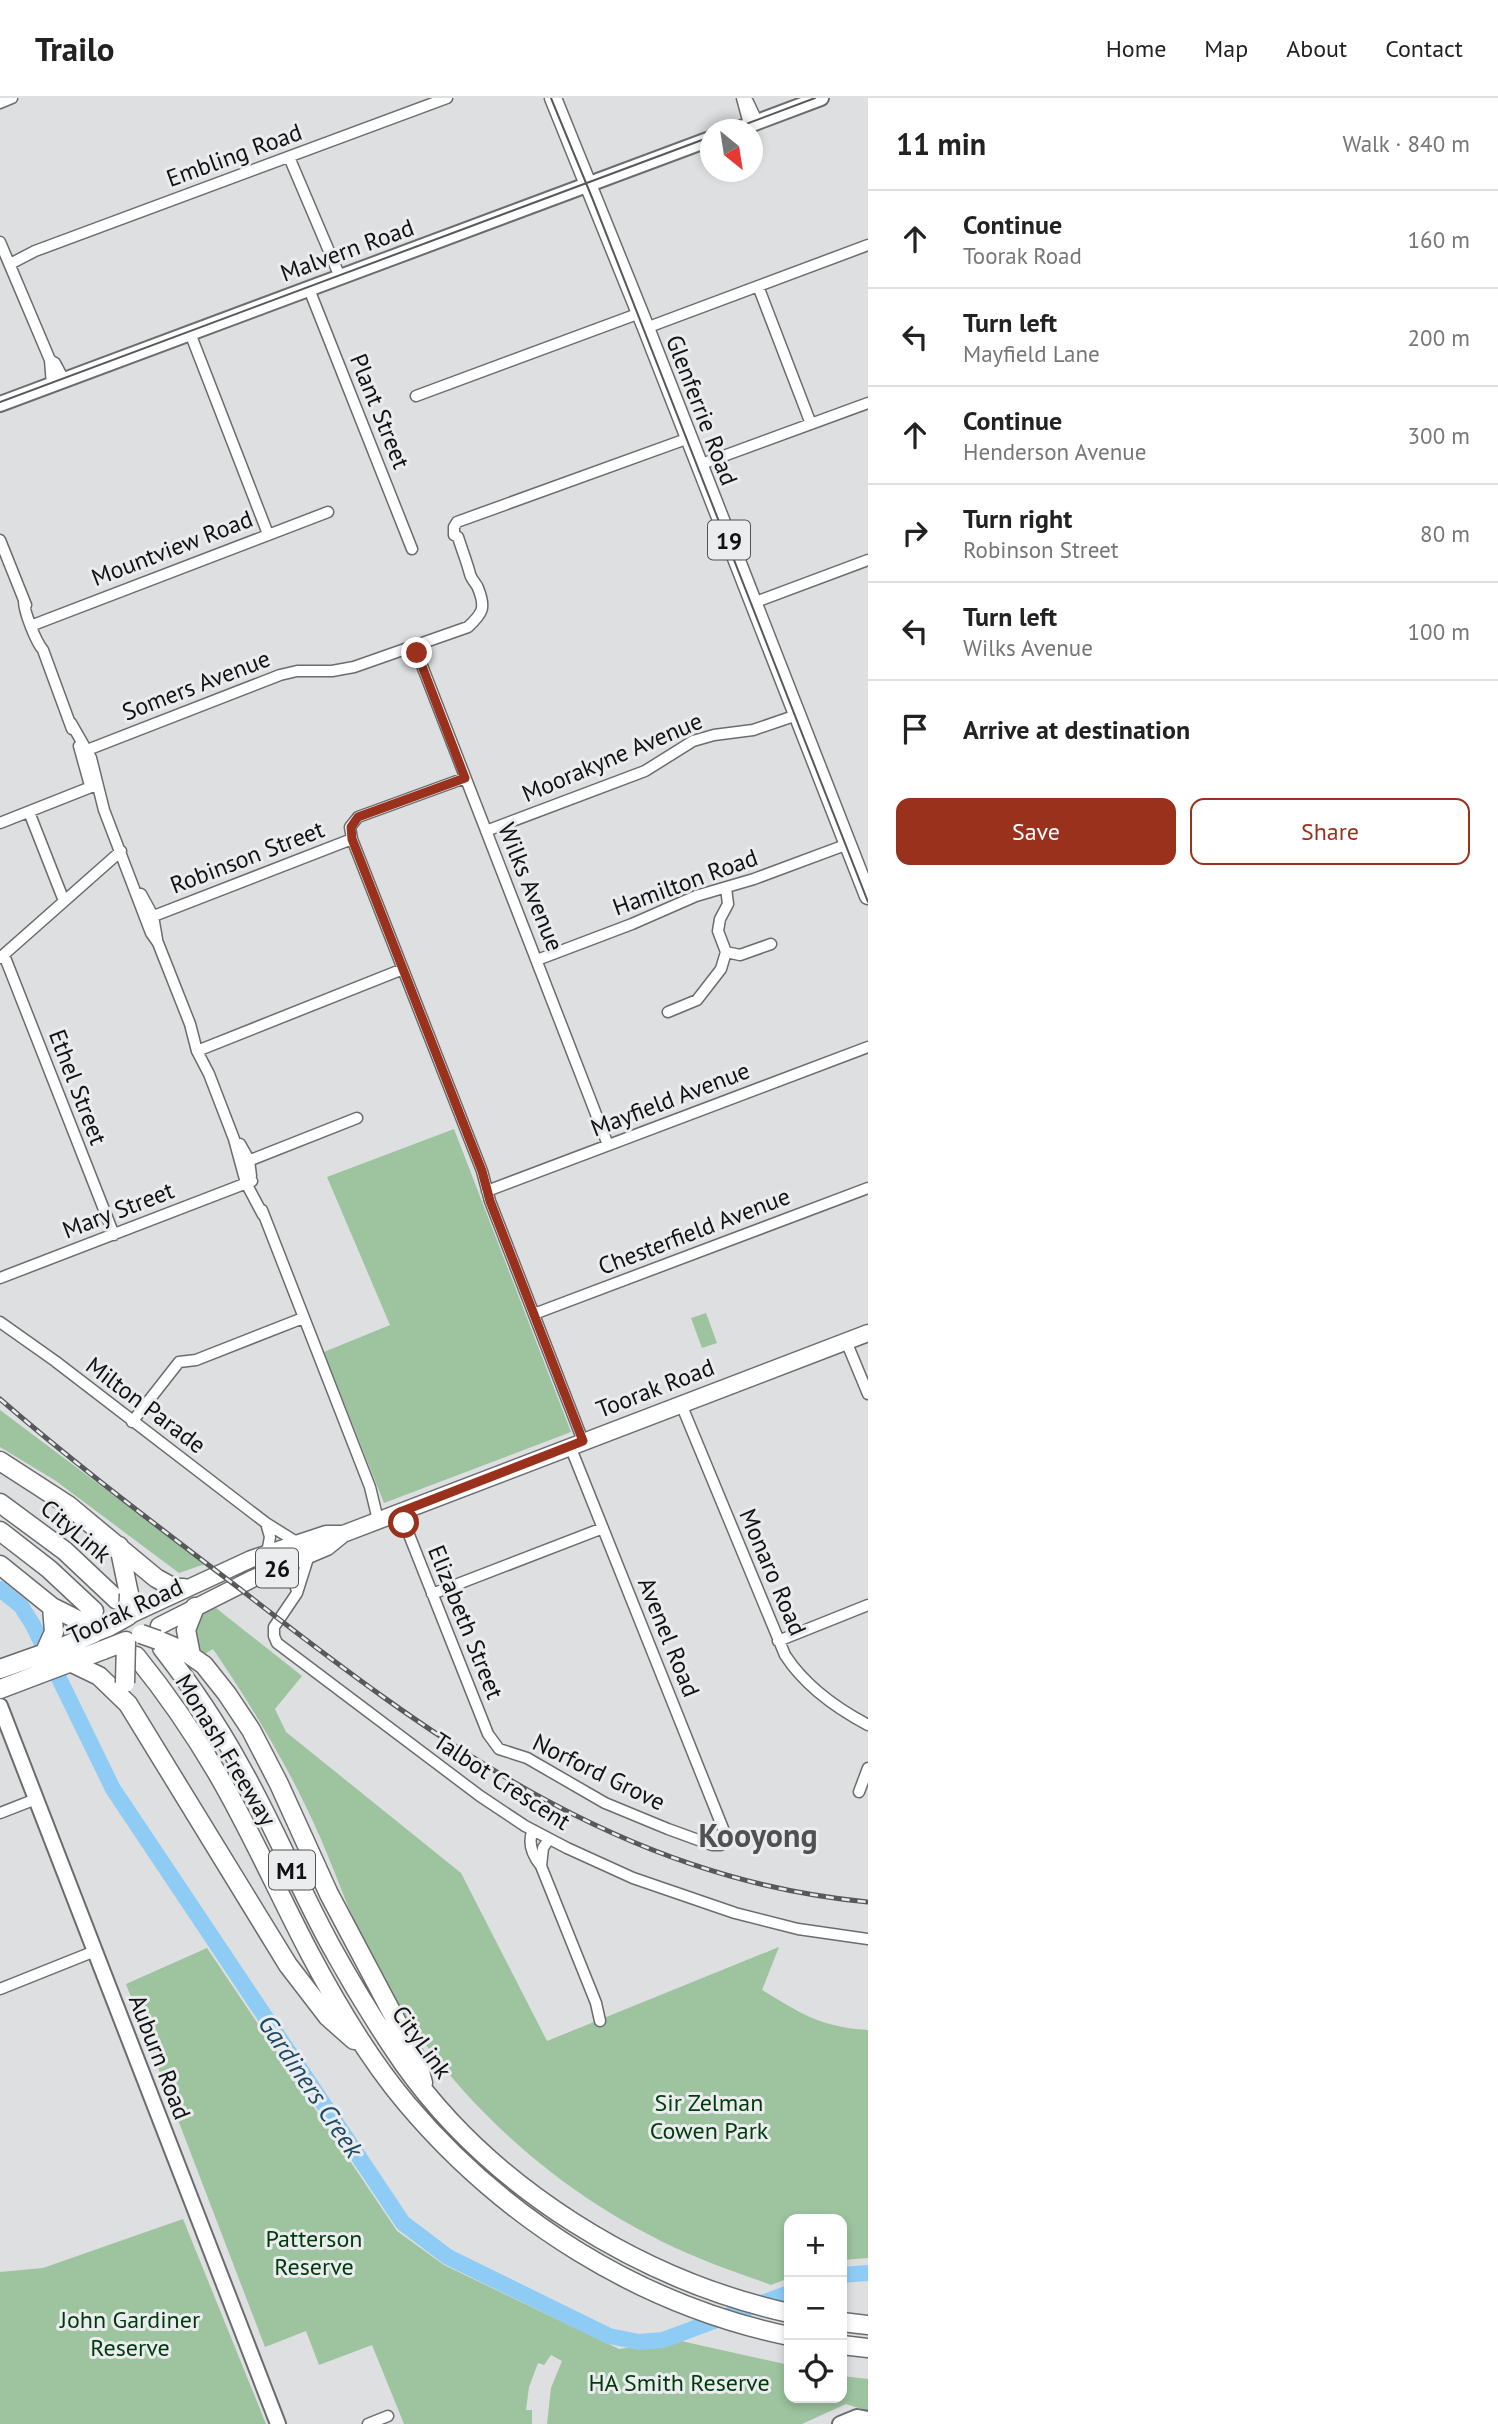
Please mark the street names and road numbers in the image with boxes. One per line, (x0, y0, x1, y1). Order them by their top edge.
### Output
street label: Embling Road (162, 116, 306, 194)
street label: Malvern Road (276, 212, 418, 288)
street label: Glenferrie Road (659, 330, 745, 490)
street label: Plant Street (343, 349, 417, 473)
street label: Mountview Road (87, 503, 257, 593)
road number: 19 (708, 520, 750, 560)
street label: Somers Avenue (118, 643, 274, 727)
street label: Moorakyne Avenue (517, 705, 707, 809)
street label: Robinson Street (166, 813, 328, 901)
street label: Wilks Avenue (491, 818, 571, 956)
street label: Hamilton Road (608, 841, 762, 923)
street label: Ethel Street (42, 1025, 114, 1149)
street label: Mayfield Avenue (586, 1054, 754, 1144)
street label: Mary Street (58, 1175, 178, 1245)
street label: Chesterfield Avenue (594, 1180, 794, 1282)
street label: Milton Parade (80, 1350, 212, 1460)
street label: Toorak Road (592, 1351, 718, 1425)
street label: CityLink (34, 1492, 118, 1570)
street label: Monaro Road (732, 1504, 814, 1640)
street label: Elizabeth Street (421, 1541, 511, 1703)
road number: 26 (256, 1548, 298, 1588)
street label: Toorak Road (62, 1571, 188, 1651)
street label: Avenel Road (631, 1573, 707, 1701)
street label: Monash Freeway (169, 1668, 283, 1832)
street label: Talbot Crescent (427, 1725, 577, 1837)
street label: Norford Grove (528, 1727, 670, 1817)
road number: M1 (269, 1850, 315, 1890)
street label: Auburn Road (122, 1990, 198, 2124)
street label: CityLink (385, 1999, 459, 2085)

